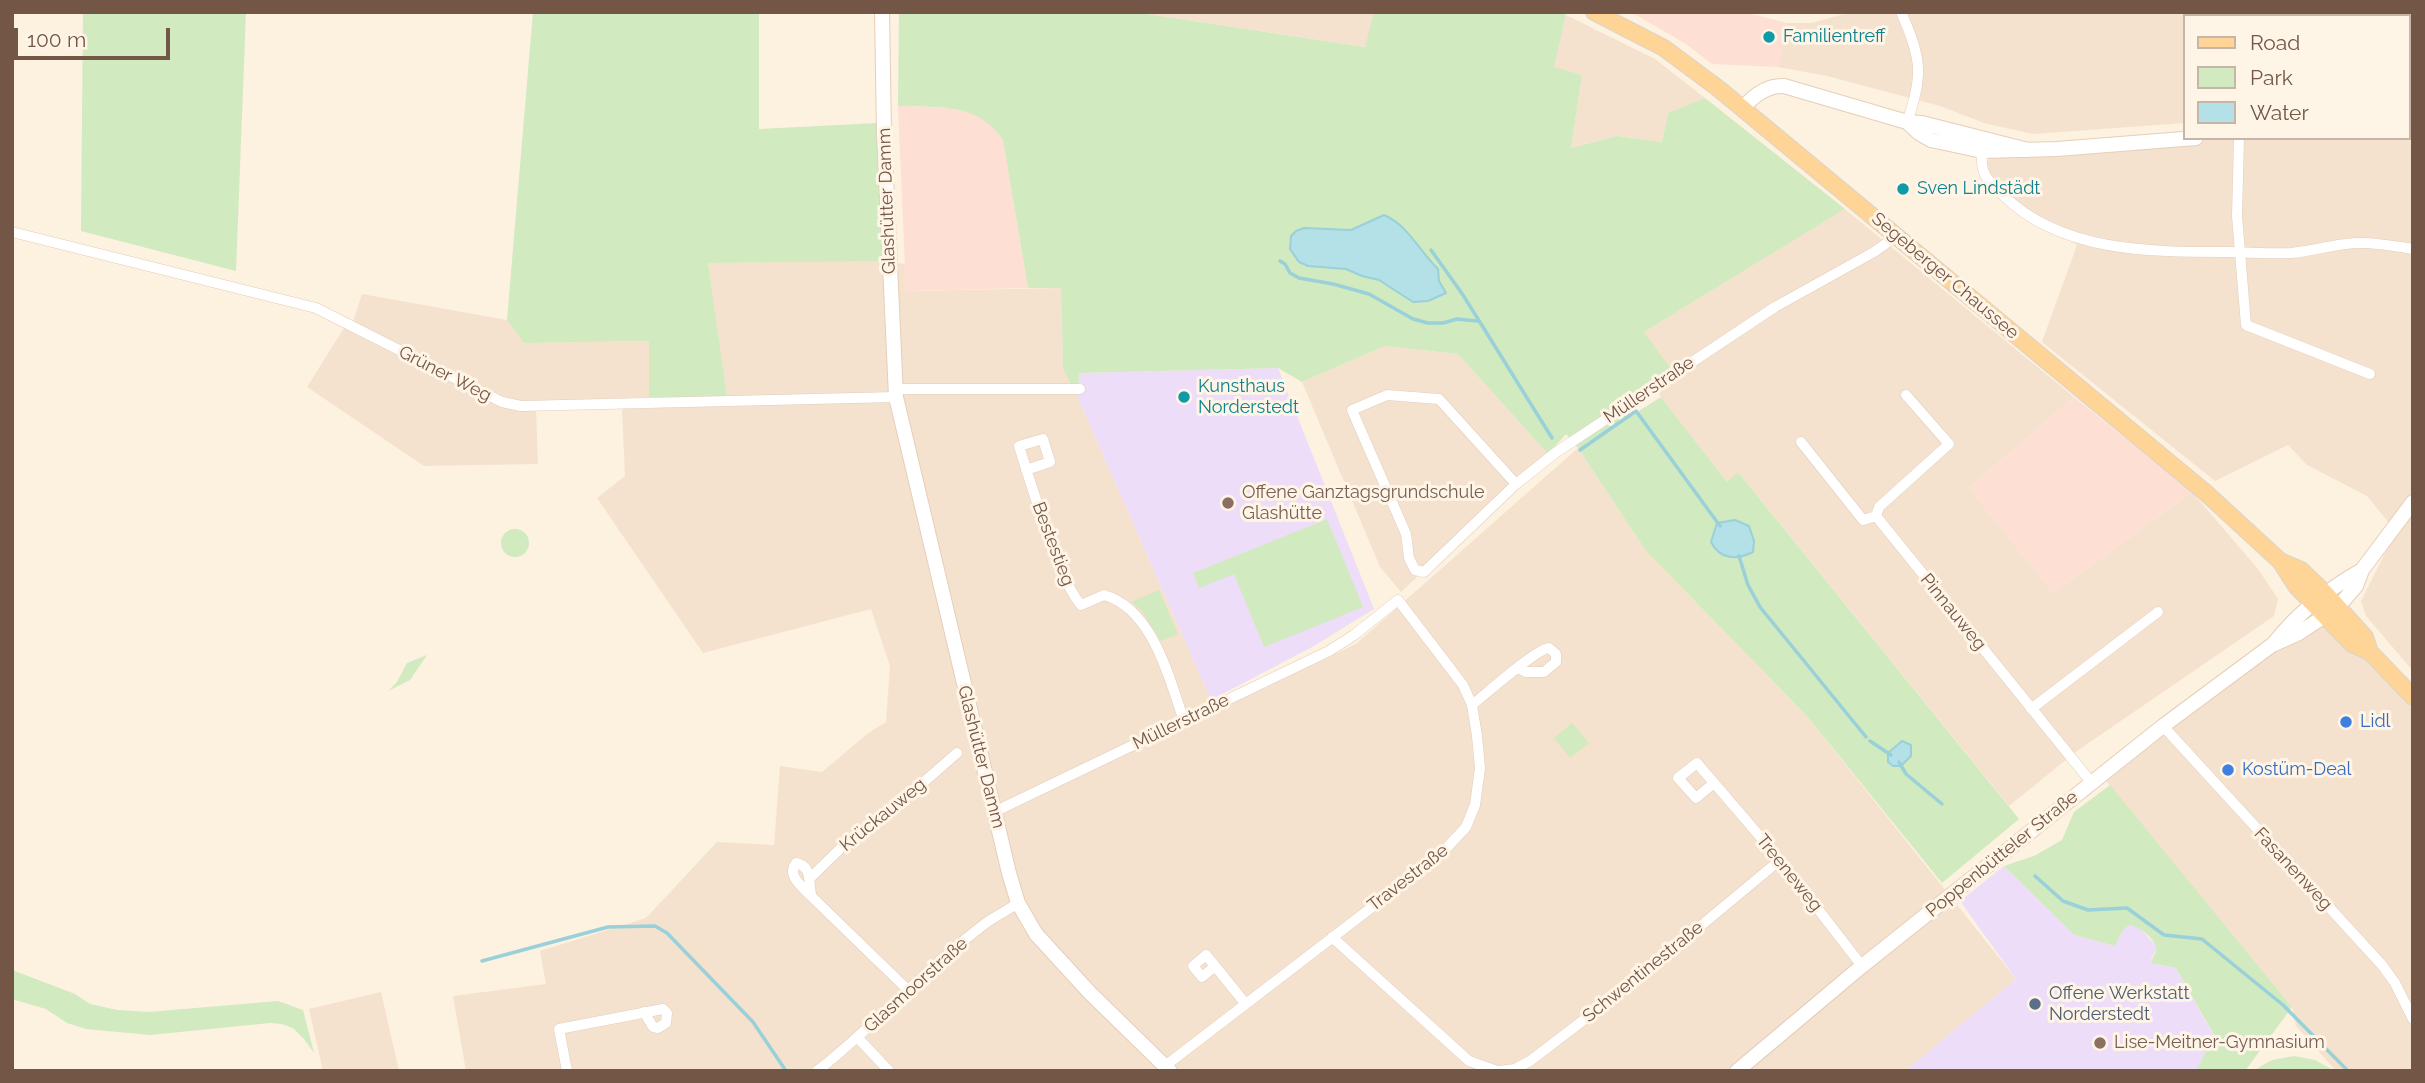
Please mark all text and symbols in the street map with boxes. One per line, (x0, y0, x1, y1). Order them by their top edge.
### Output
scale bar (18, 14, 173, 58)
legend (2184, 14, 2411, 140)
place label: Familientreff (1783, 26, 1885, 48)
text: 100 m (27, 27, 86, 52)
marker: Familientreff (1761, 29, 1777, 45)
text: Road (2250, 30, 2300, 55)
text: Park (2250, 65, 2293, 90)
text: Water (2250, 100, 2309, 125)
street label: Glashütter Damm (874, 127, 900, 275)
place label: Sven Lindstädt (1917, 178, 2040, 200)
marker: Sven Lindstädt (1895, 181, 1911, 197)
street label: Segeberger Chaussee (1867, 208, 2023, 344)
street label: Grüner Weg (395, 341, 495, 407)
street label: Müllerstraße (1600, 352, 1698, 428)
place label: Kunsthaus Norderstedt (1198, 376, 1299, 418)
marker: Kunsthaus Norderstedt (1176, 389, 1192, 405)
place label: Offene Ganztagsgrundschule Glashütte (1242, 482, 1485, 524)
marker: Offene Ganztagsgrundschule Glashütte (1220, 495, 1236, 511)
street label: Bestestieg (1027, 499, 1079, 589)
street label: Pinnauweg (1915, 569, 1991, 655)
street label: Glashütter Damm (953, 683, 1009, 831)
street label: Müllerstraße (1129, 689, 1233, 755)
place label: Lidl (2360, 711, 2391, 733)
marker: Lidl (2338, 714, 2354, 730)
place label: Kostüm-Deal (2242, 759, 2351, 781)
marker: Kostüm-Deal (2220, 762, 2236, 778)
street label: Krückauweg (836, 774, 930, 856)
street label: Poppenbütteler Straße (1922, 786, 2082, 922)
street label: Fasanenweg (2249, 823, 2337, 915)
street label: Treeneweg (1751, 830, 1827, 916)
street label: Travestraße (1363, 840, 1453, 916)
street label: Schwentinestraße (1578, 917, 1708, 1027)
street label: Glasmoorstraße (860, 933, 972, 1037)
place label: Offene Werkstatt Norderstedt (2049, 983, 2189, 1026)
marker: Offene Werkstatt Norderstedt (2027, 996, 2043, 1012)
place label: Lise-Meitner-Gymnasium (2114, 1032, 2325, 1054)
marker: Lise-Meitner-Gymnasium (2092, 1035, 2108, 1051)

